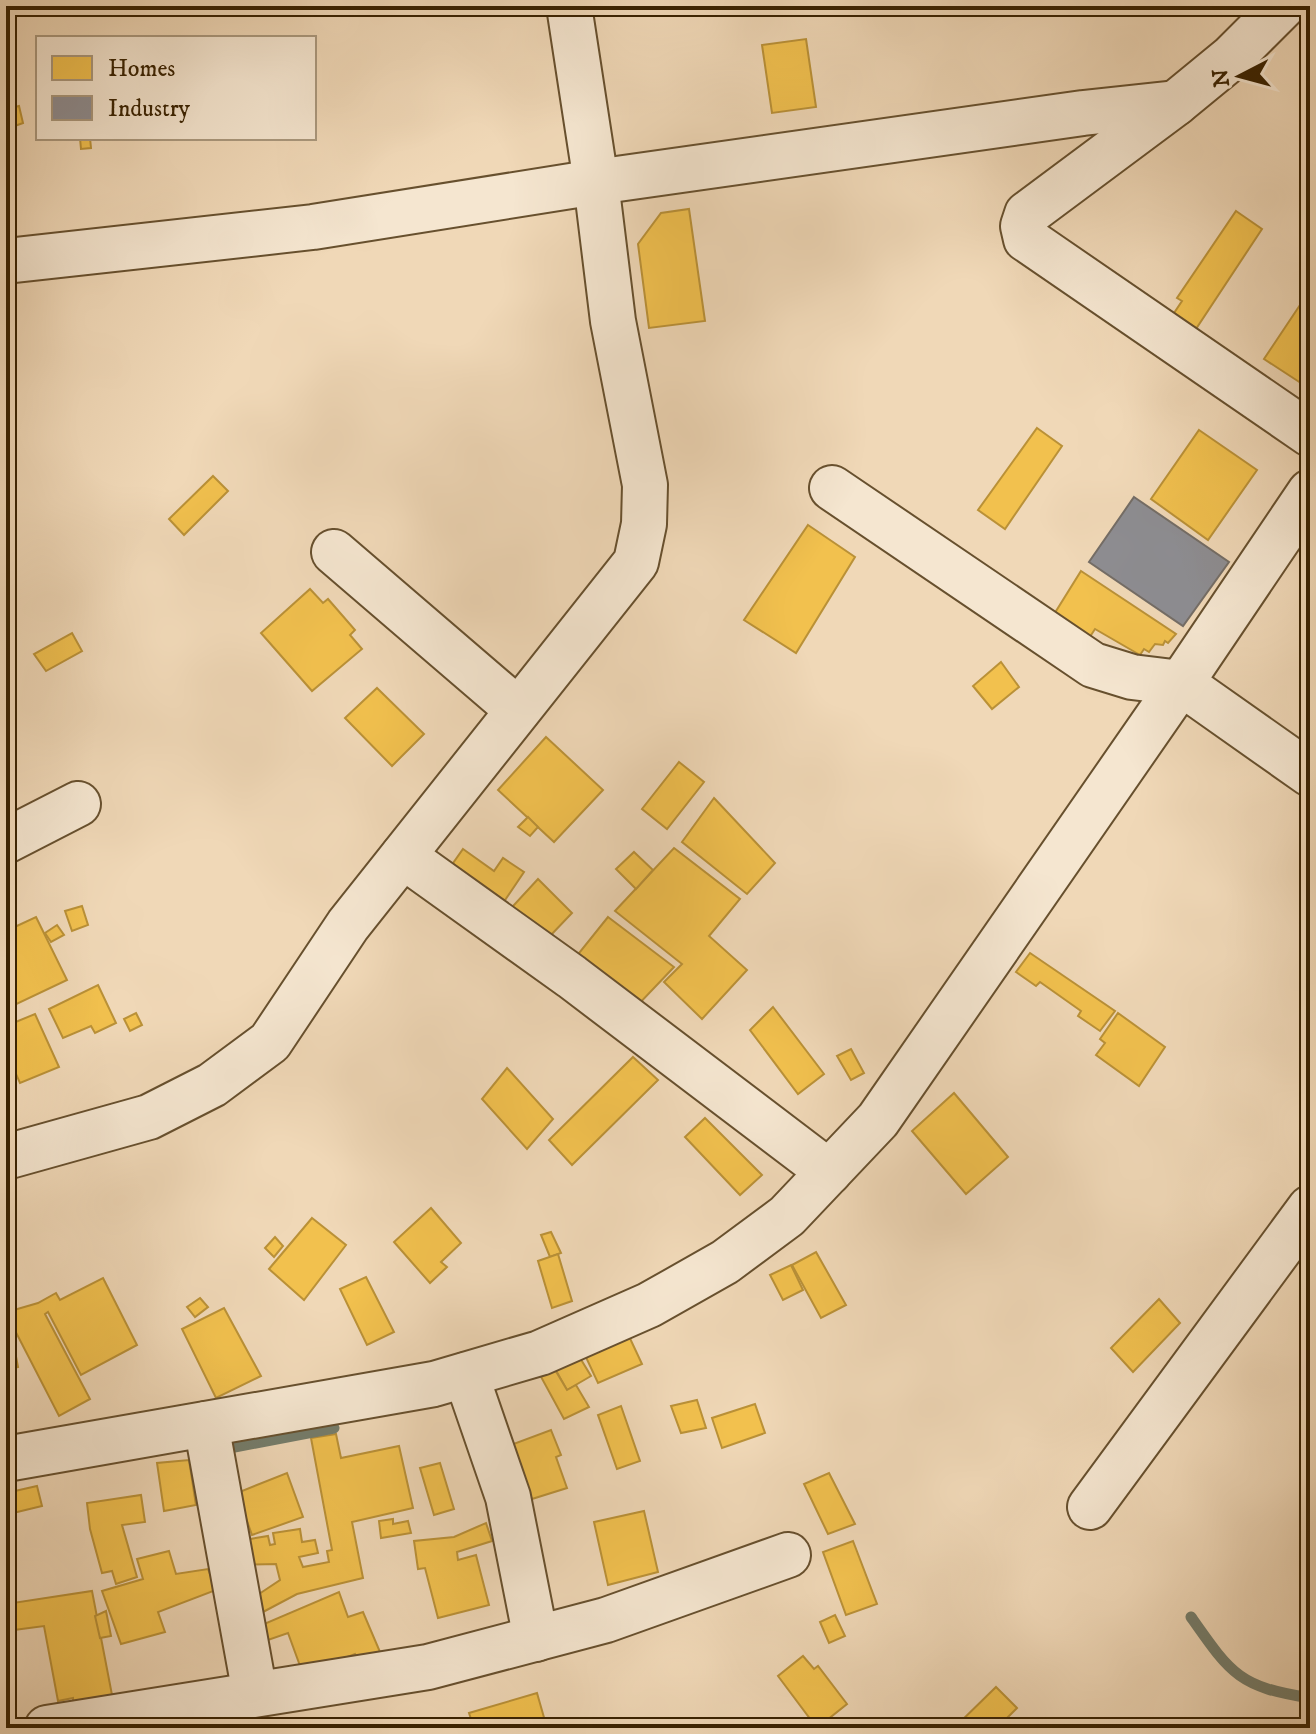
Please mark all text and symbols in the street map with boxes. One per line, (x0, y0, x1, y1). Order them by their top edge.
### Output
legend (36, 36, 316, 140)
north arrow (1200, 36, 1280, 116)
text: Homes (108, 54, 175, 84)
text: N (1207, 68, 1236, 88)
text: Industry (108, 94, 191, 124)

